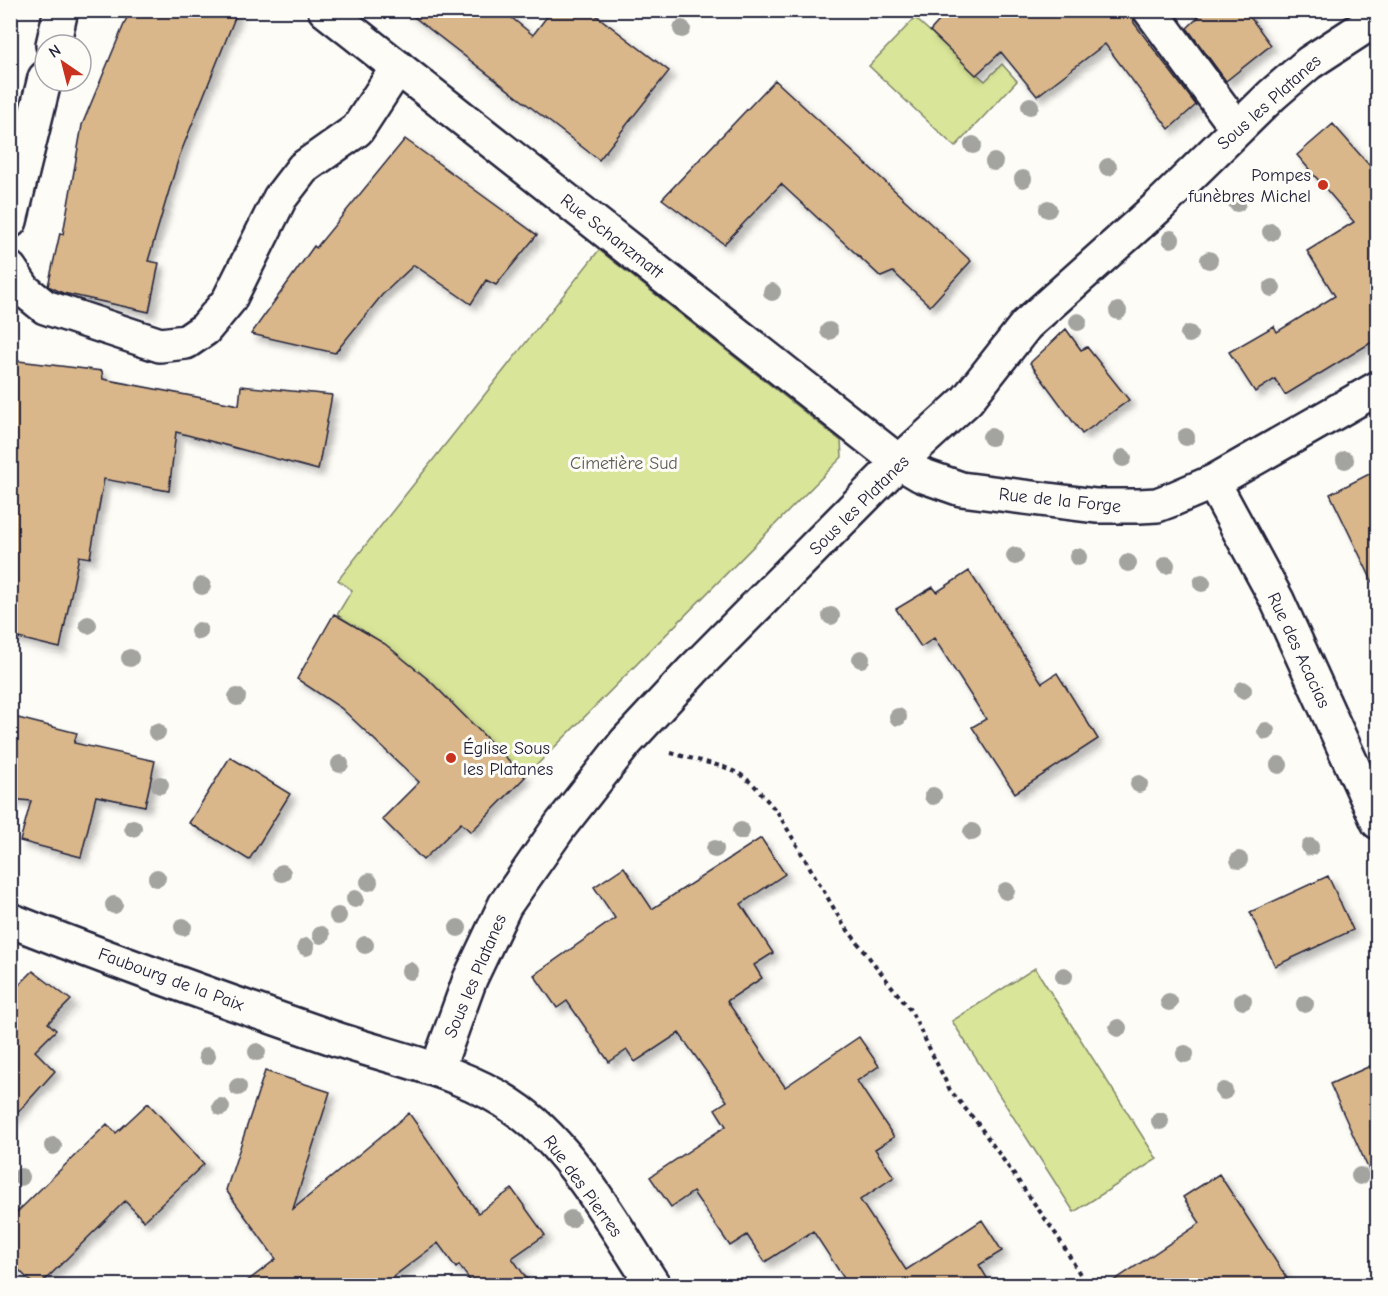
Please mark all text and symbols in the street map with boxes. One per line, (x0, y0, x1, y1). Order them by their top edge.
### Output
north arrow (33, 33, 93, 93)
text: N (46, 41, 64, 62)
street label: Sous les Platanes (1213, 50, 1326, 154)
place label: Pompes funèbres Michel (1187, 165, 1311, 207)
marker: Pompes funèbres Michel (1316, 178, 1330, 192)
street label: Rue Schanzmatt (556, 190, 668, 284)
street label: Sous les Platanes (805, 451, 914, 560)
park label: Cimetière Sud (570, 453, 678, 474)
street label: Rue de la Forge (998, 484, 1122, 517)
street label: Rue des Acacias (1263, 589, 1334, 711)
place label: Église Sous les Platanes (463, 737, 553, 780)
marker: Église Sous les Platanes (444, 751, 458, 765)
street label: Sous les Platanes (440, 911, 511, 1041)
street label: Faubourg de la Paix (95, 943, 247, 1016)
street label: Rue des Pierres (539, 1131, 627, 1241)

